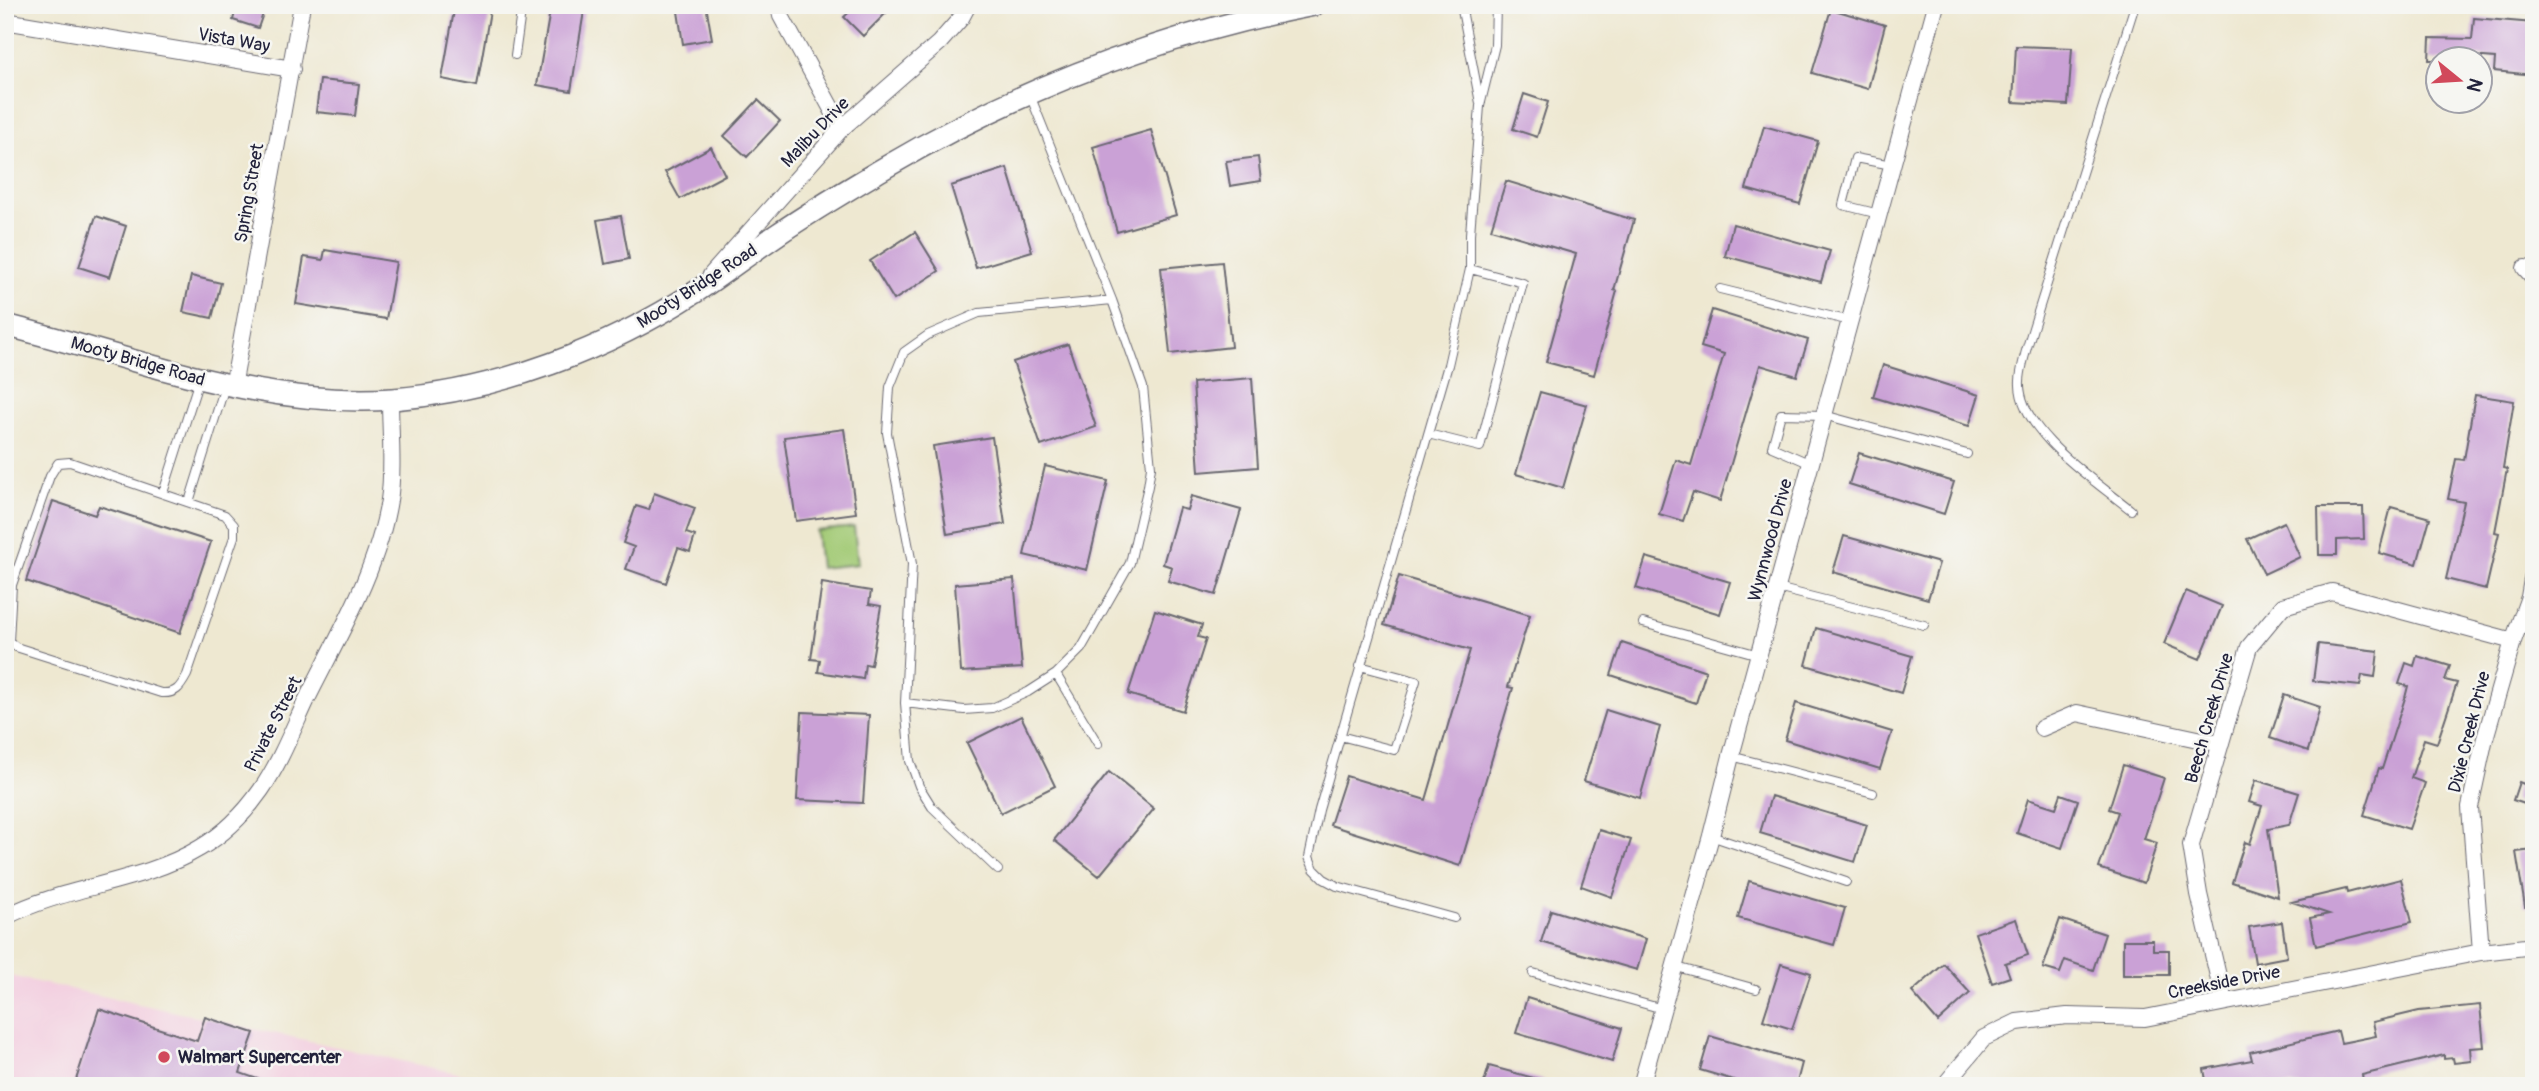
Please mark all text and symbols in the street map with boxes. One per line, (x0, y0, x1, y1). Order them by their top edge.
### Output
street label: Vista Way (196, 23, 272, 58)
north arrow (2424, 46, 2494, 116)
text: N (2461, 75, 2488, 95)
street label: Malibu Drive (776, 92, 855, 172)
street label: Spring Street (229, 141, 270, 245)
street label: Mooty Bridge Road (633, 239, 762, 334)
street label: Mooty Bridge Road (68, 331, 208, 392)
street label: Wynnwood Drive (1743, 476, 1798, 604)
street label: Beech Creek Drive (2180, 650, 2239, 786)
street label: Dixie Creek Drive (2443, 669, 2496, 795)
street label: Private Street (239, 672, 308, 776)
street label: Creekside Drive (2166, 960, 2282, 1005)
place label: Walmart Supercenter (178, 1046, 342, 1069)
marker: Walmart Supercenter (156, 1049, 172, 1065)

